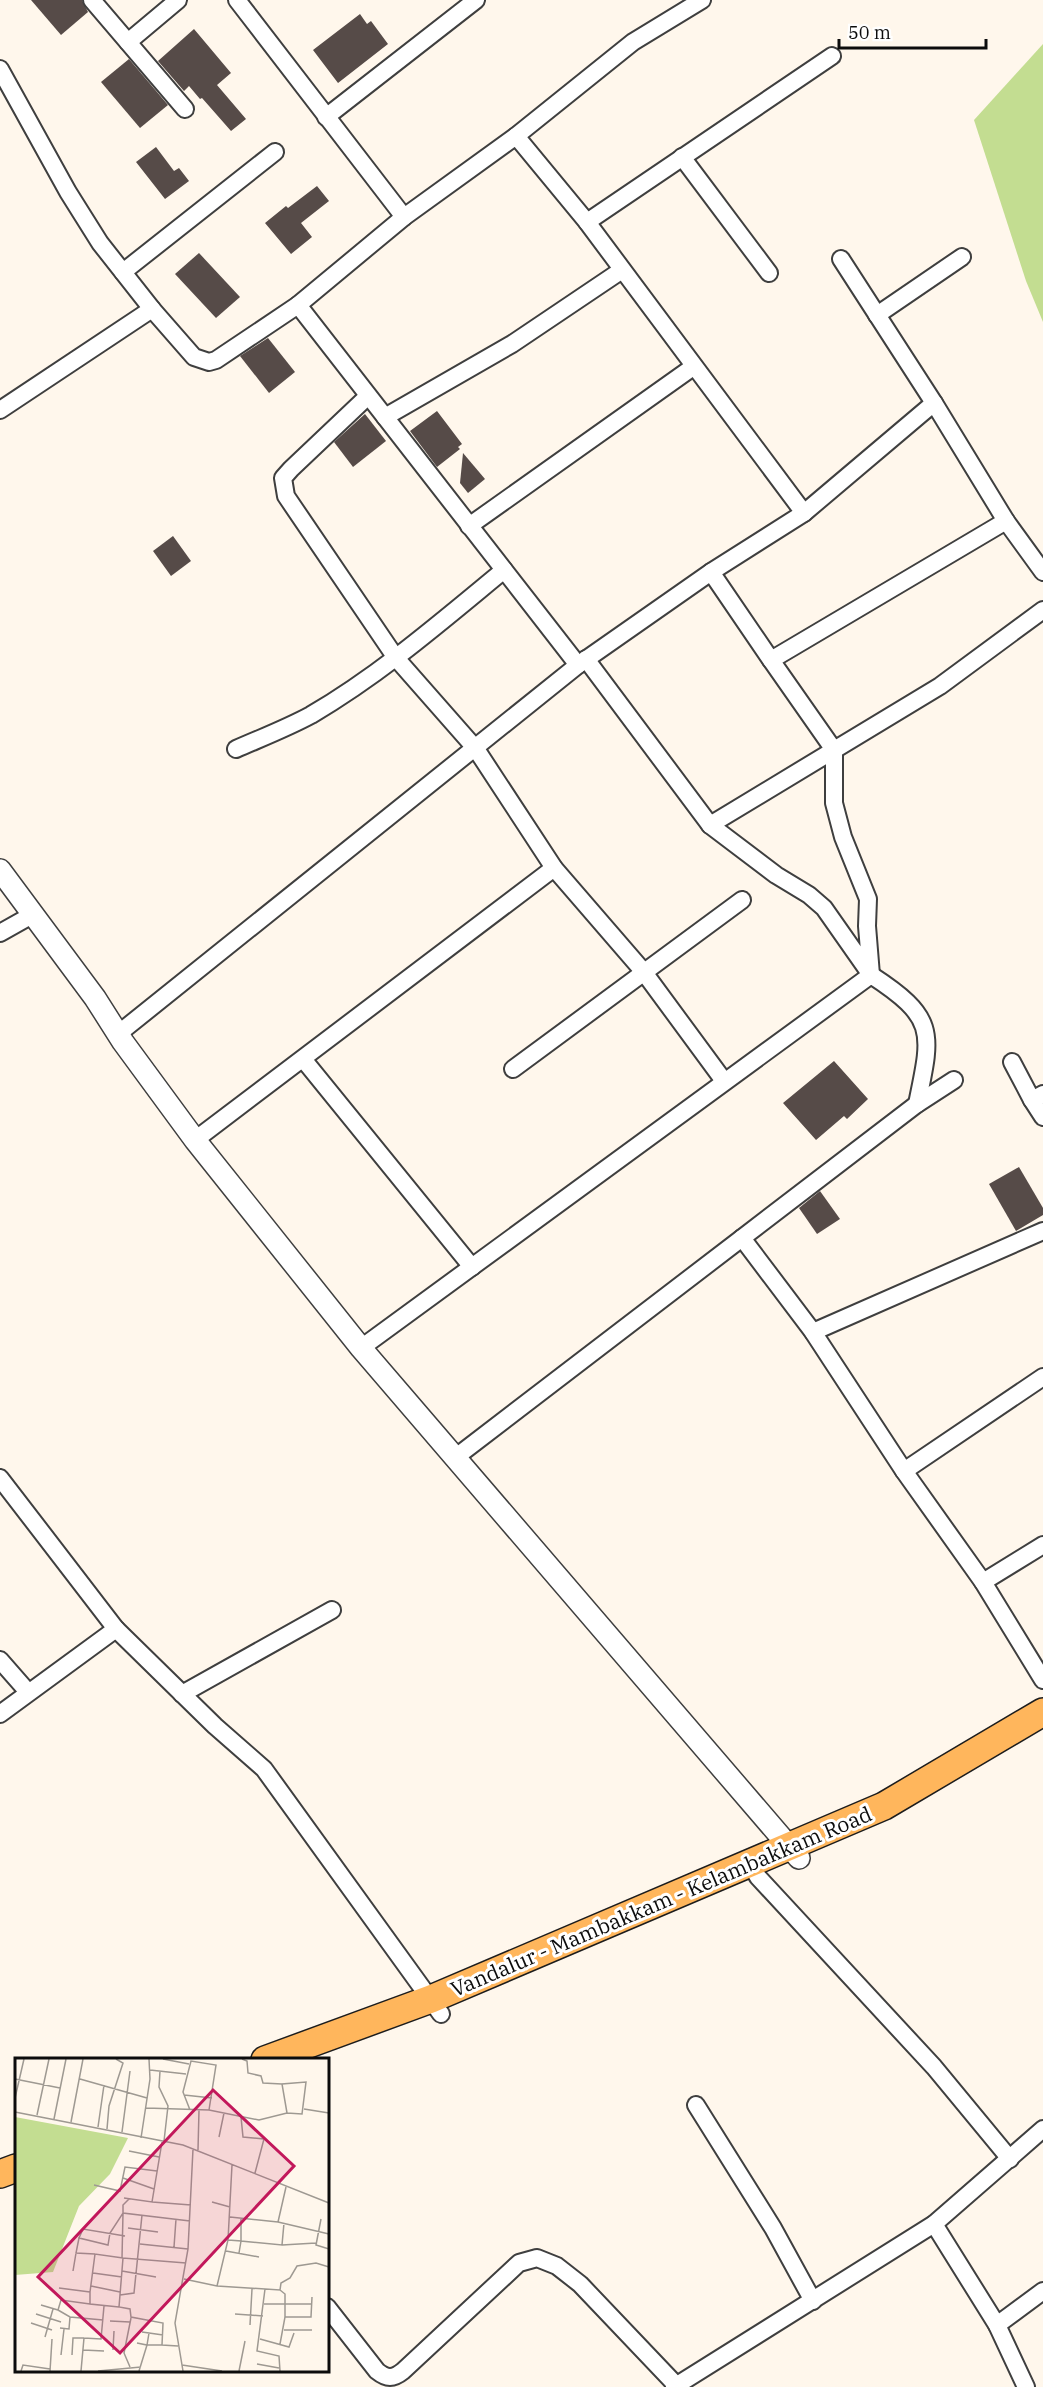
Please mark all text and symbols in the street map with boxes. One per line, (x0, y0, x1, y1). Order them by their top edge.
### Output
scale bar (839, 12, 986, 50)
text: 50 m (848, 21, 891, 44)
street label: Vandalur - Mambakkam - Kelambakkam Road (446, 1799, 876, 2003)
inset map (15, 2058, 328, 2372)

